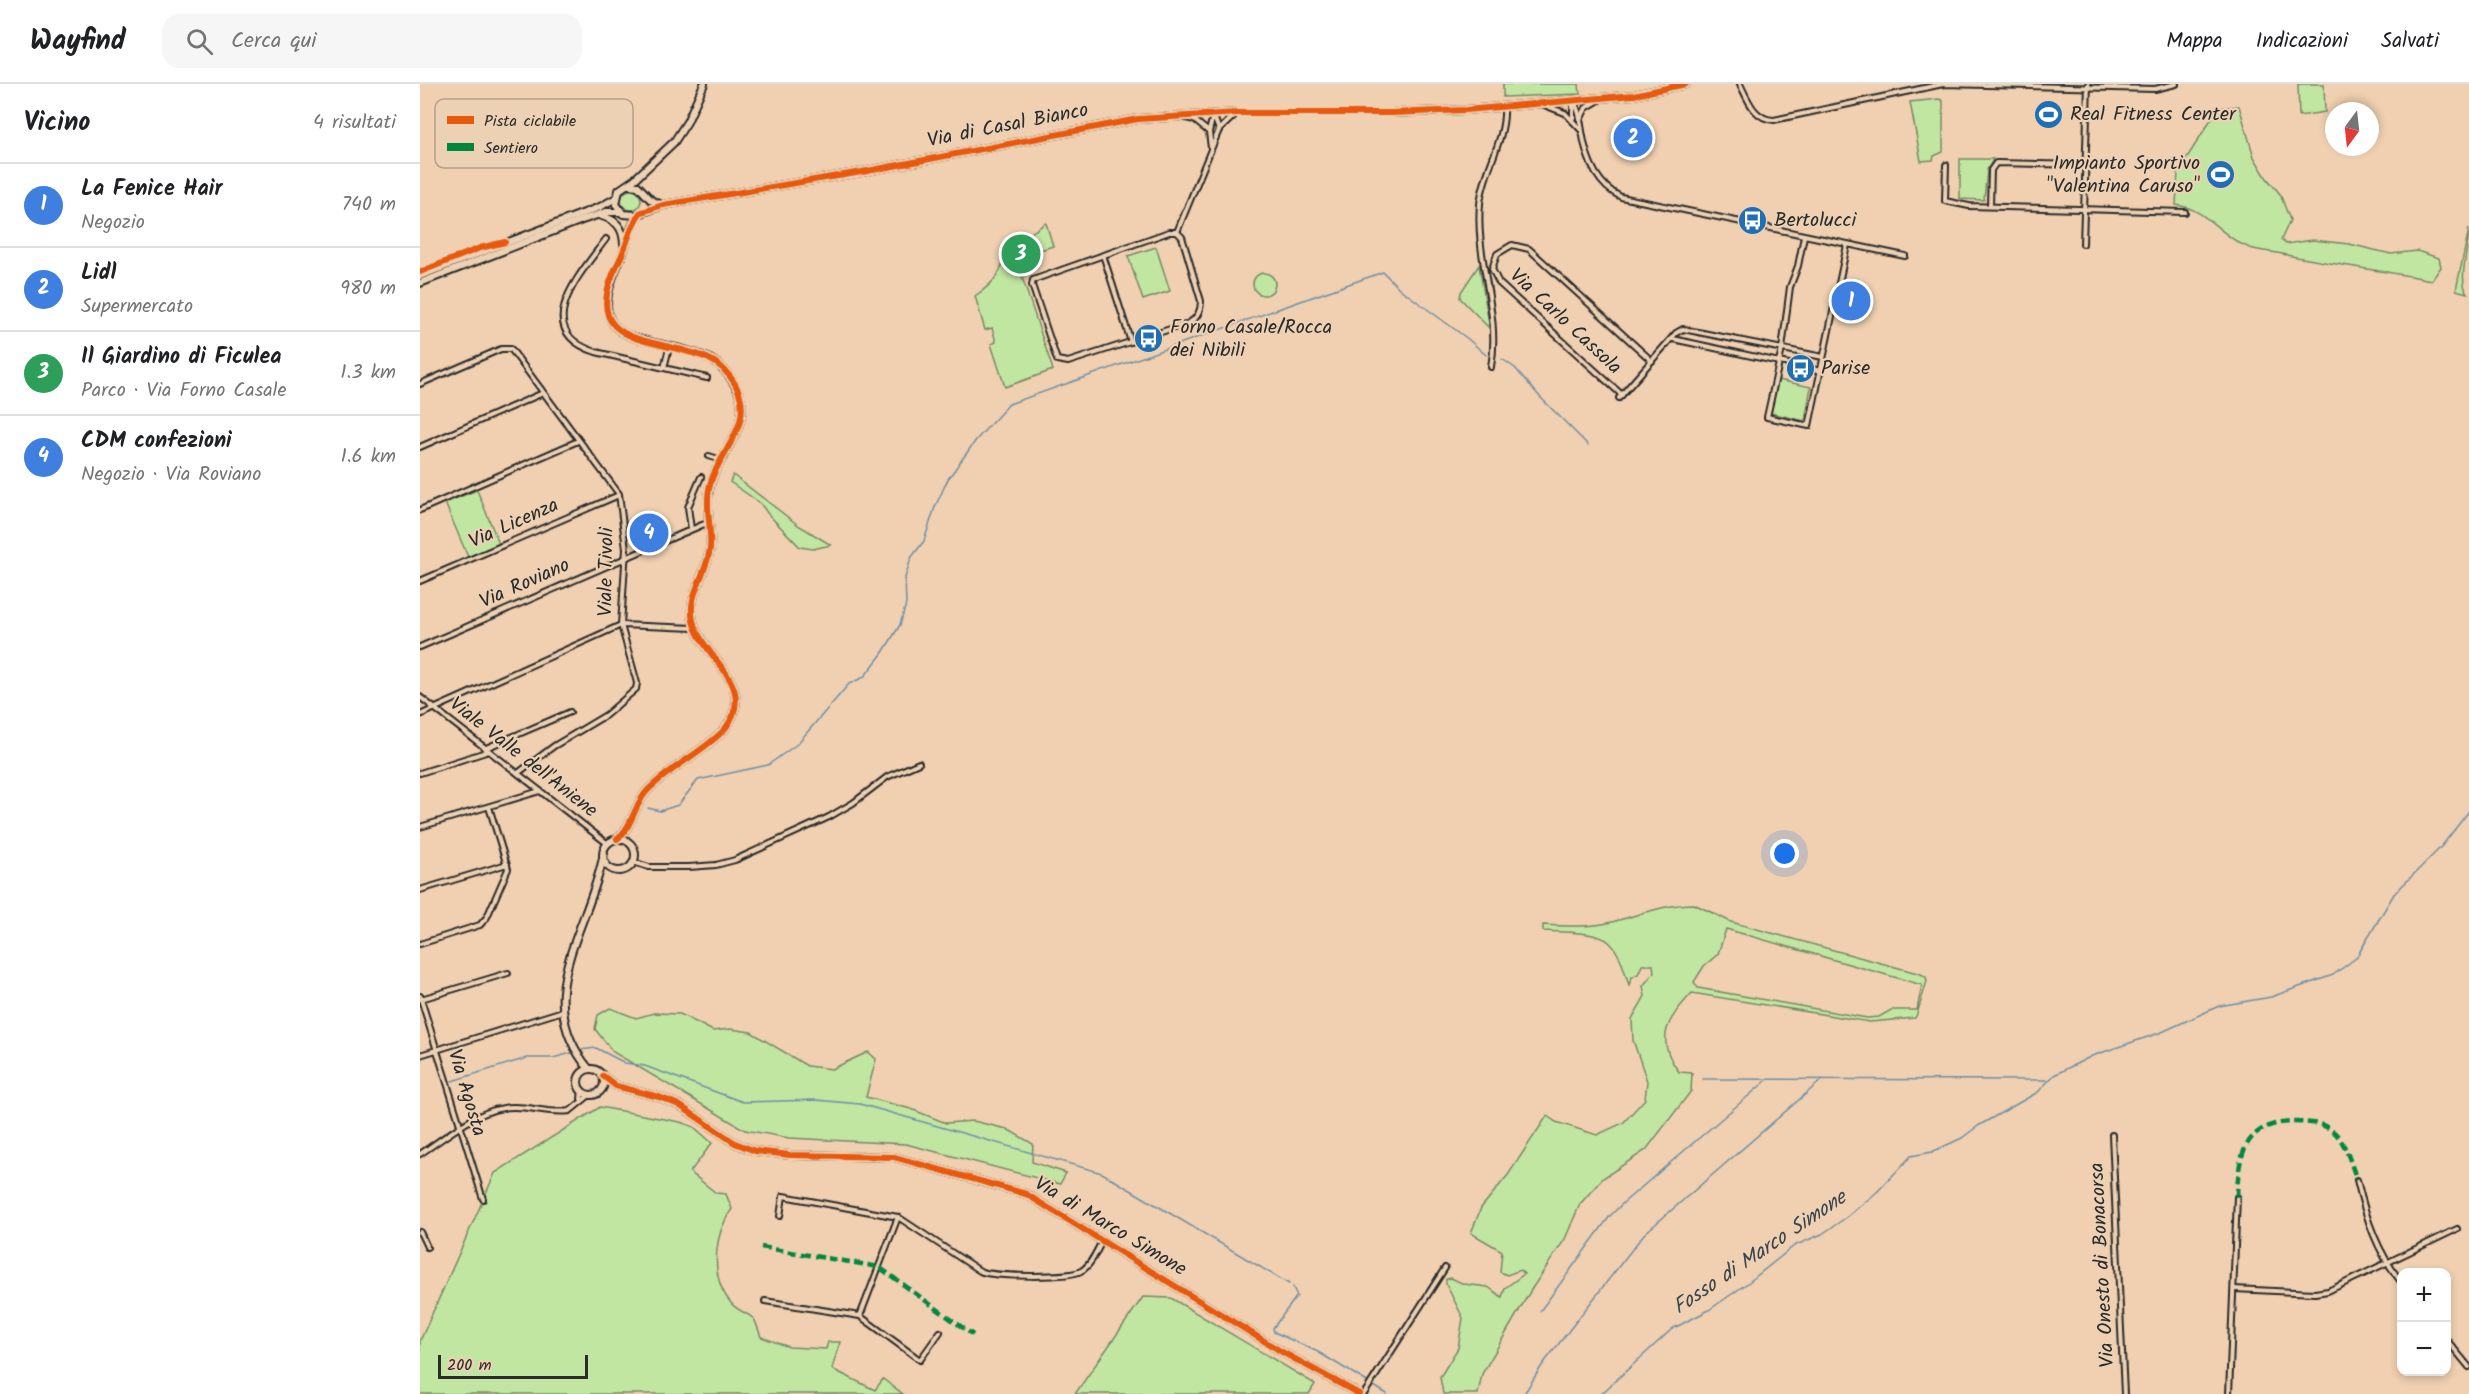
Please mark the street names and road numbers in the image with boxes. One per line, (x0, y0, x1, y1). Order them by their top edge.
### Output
street label: Via di Casal Bianco (925, 95, 1091, 157)
street label: Via Carlo Cassola (1501, 261, 1629, 383)
street label: Via Licenza (464, 490, 564, 558)
street label: Viale Tivoli (590, 526, 624, 617)
street label: Via Roviano (475, 550, 575, 618)
street label: Viale Valle dell'Aniene (442, 690, 604, 826)
street label: Via Agosta (438, 1046, 494, 1140)
street label: Via Onesto di Bonacorsa (2082, 1162, 2124, 1368)
street label: Via di Marco Simone (1027, 1169, 1193, 1285)

